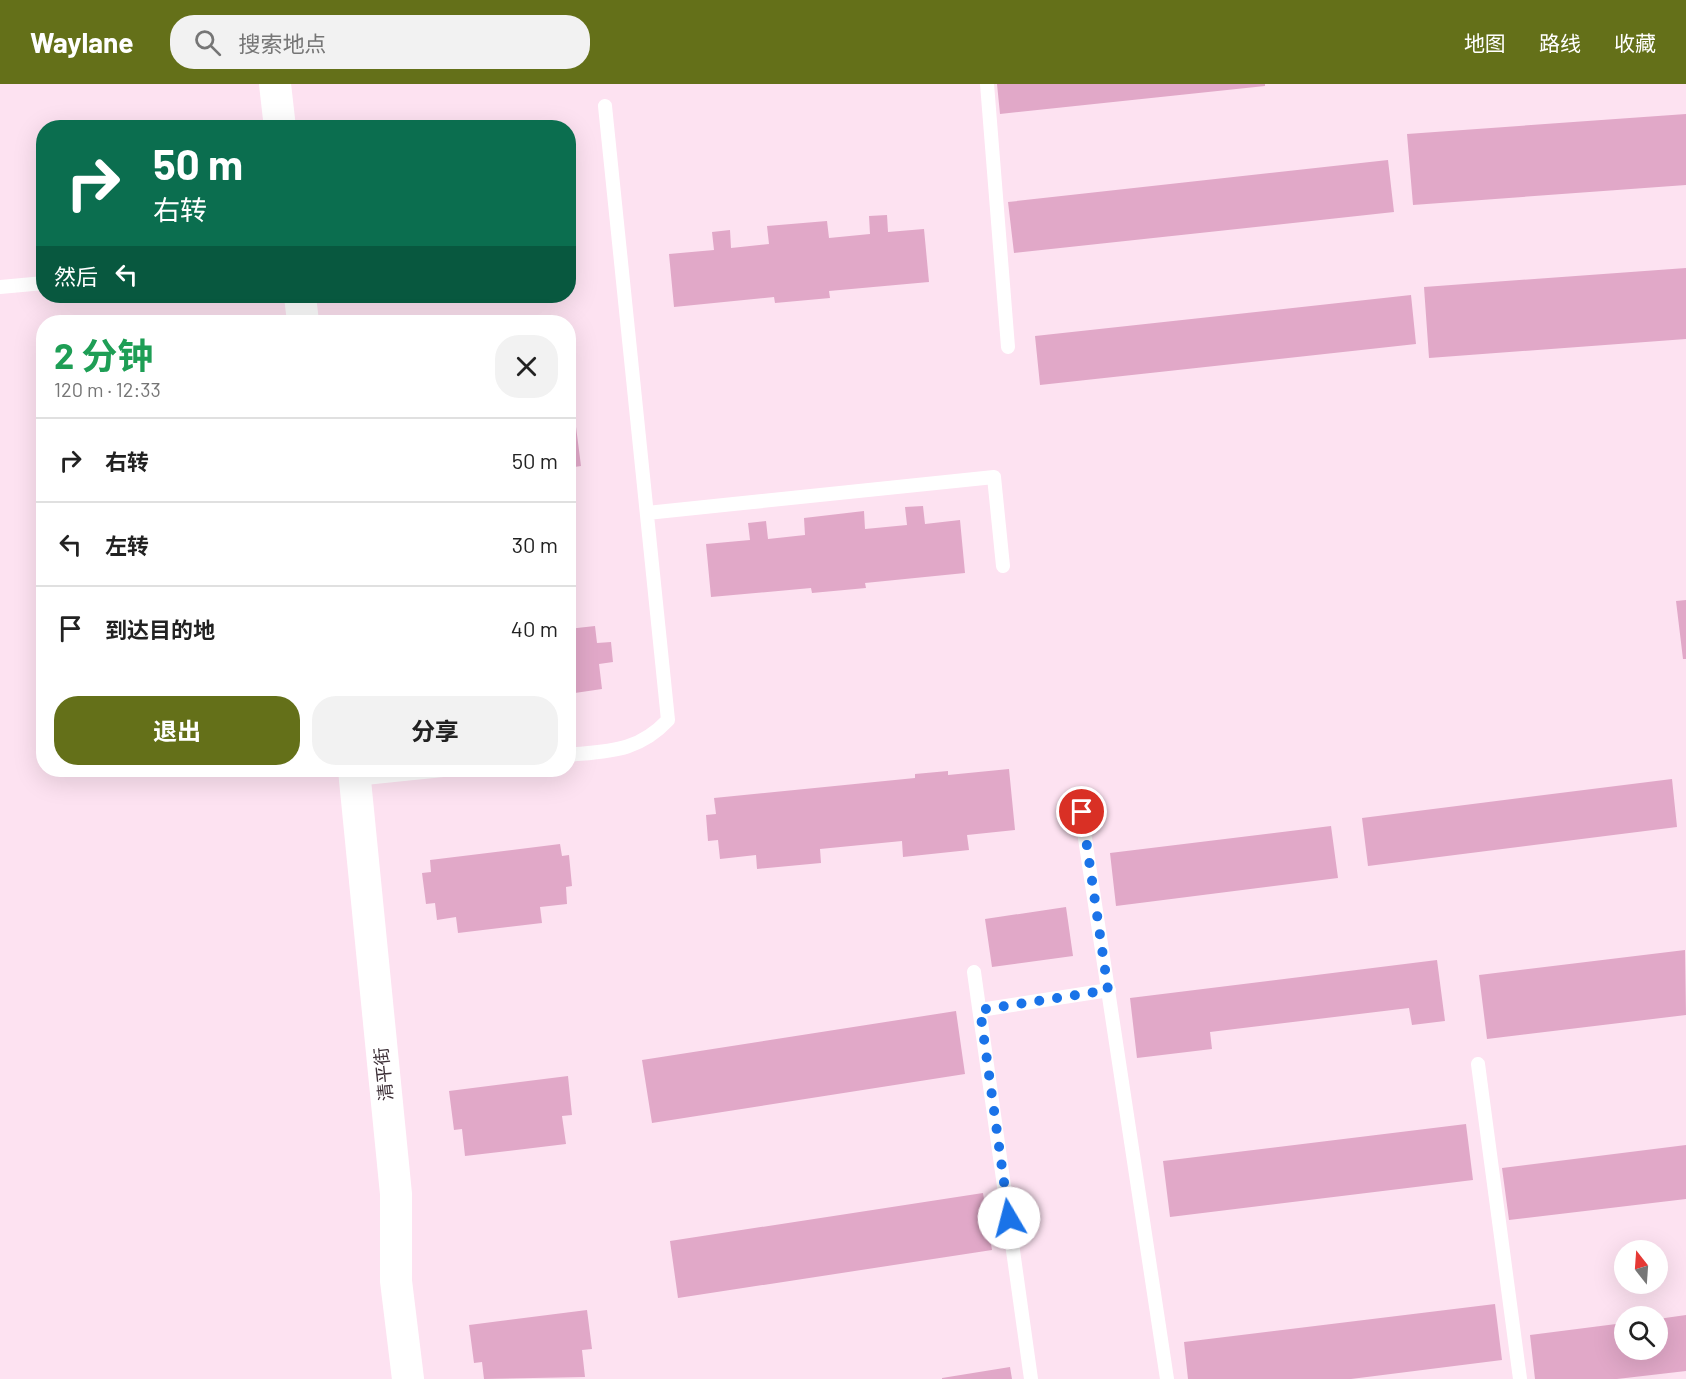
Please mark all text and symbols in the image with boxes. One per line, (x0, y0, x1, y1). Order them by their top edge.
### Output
search box (170, 15, 590, 69)
text: Waylane (30, 25, 134, 59)
icon: search (191, 26, 224, 59)
text: 搜索地点 (239, 30, 327, 56)
text: 地图 (1464, 30, 1506, 55)
text: 路线 (1539, 30, 1581, 55)
text: 收藏 (1614, 30, 1656, 55)
text: 50 m (153, 138, 243, 188)
icon: right (54, 144, 132, 222)
text: 右转 (153, 193, 207, 225)
icon: left (110, 258, 143, 291)
text: 然后 (54, 263, 98, 289)
text: 2 分钟 (54, 333, 153, 376)
button: close (495, 335, 558, 398)
text: 120 m · 12:33 (54, 377, 161, 401)
icon: right (54, 444, 87, 477)
text: 50 m (512, 447, 558, 473)
text: 右转 (105, 448, 149, 474)
icon: left (54, 528, 87, 561)
text: 30 m (512, 531, 558, 557)
text: 左转 (105, 532, 149, 558)
icon: arrive (54, 612, 87, 645)
text: 40 m (511, 615, 558, 641)
text: 到达目的地 (105, 616, 215, 642)
button: 退出 (54, 696, 300, 765)
button: 分享 (312, 696, 558, 765)
pin (1056, 786, 1107, 837)
icon: arrive (1065, 795, 1098, 828)
street label: 清平街 (369, 1046, 397, 1102)
position arrow (977, 1186, 1041, 1250)
north arrow (1614, 1240, 1668, 1294)
map controls (1614, 1240, 1668, 1360)
button: search (1614, 1306, 1668, 1360)

